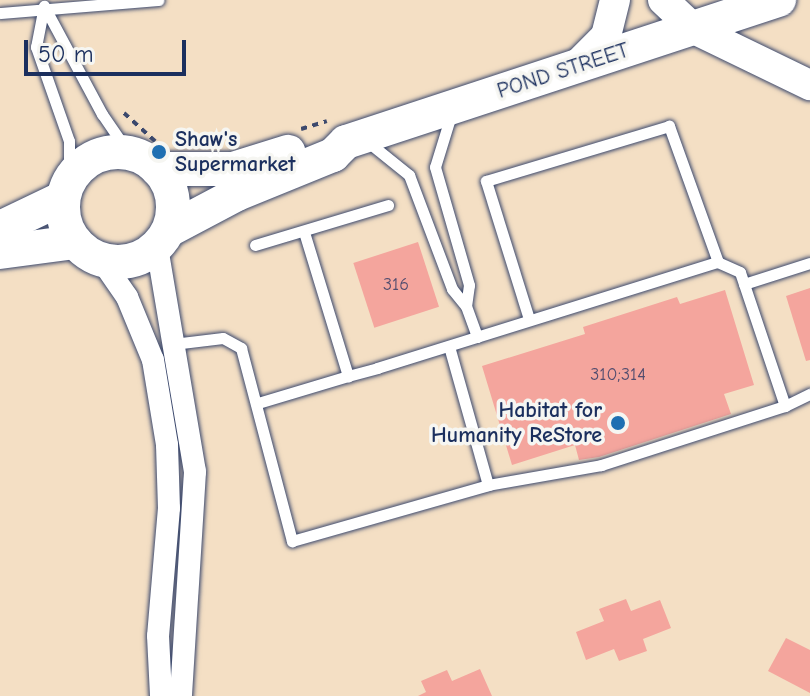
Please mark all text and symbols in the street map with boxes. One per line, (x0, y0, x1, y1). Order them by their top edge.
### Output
scale bar (28, 24, 190, 74)
street label: POND STREET (494, 37, 632, 105)
text: 50 m (38, 40, 94, 68)
place label: Shaw's Supermarket (175, 126, 295, 178)
marker: Shaw's Supermarket (150, 143, 168, 161)
house number: 316 (383, 274, 409, 296)
house number: 310;314 (590, 364, 646, 386)
place label: Habitat for Humanity ReStore (431, 397, 602, 448)
marker: Habitat for Humanity ReStore (609, 414, 627, 432)

